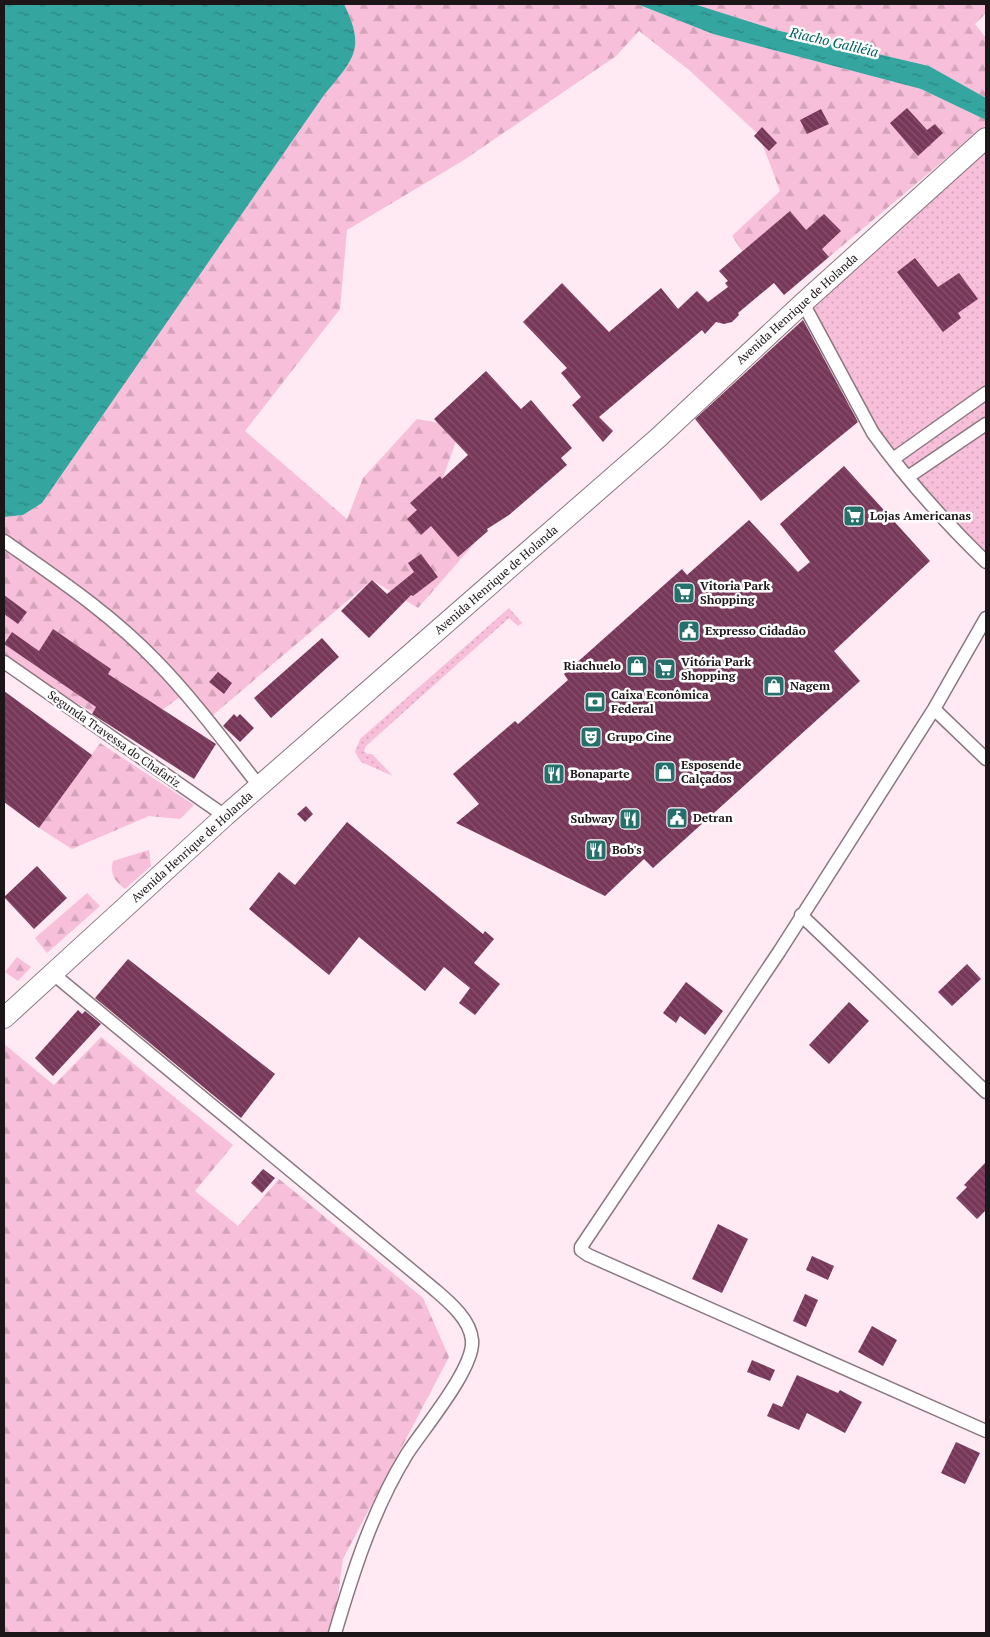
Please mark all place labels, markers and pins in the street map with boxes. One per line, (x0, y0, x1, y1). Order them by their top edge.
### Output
supermarket icon: Lojas Americanas (842, 504, 866, 528)
place label: Lojas Americanas (870, 508, 972, 523)
place label: Vitoria Park Shopping (700, 578, 770, 607)
supermarket icon: Vitoria Park Shopping (672, 581, 696, 605)
public building icon: Expresso Cidadão (677, 619, 701, 643)
place label: Expresso Cidadão (705, 623, 806, 638)
shop icon: Riachuelo (625, 654, 649, 678)
place label: Vitória Park Shopping (681, 654, 751, 683)
supermarket icon: Vitória Park Shopping (653, 657, 677, 681)
place label: Riachuelo (563, 658, 621, 673)
shop icon: Nagem (762, 674, 786, 698)
place label: Nagem (790, 678, 830, 693)
place label: Caixa Econômica Federal (611, 687, 709, 716)
bank icon: Caixa Econômica Federal (583, 690, 607, 714)
theatre icon: Grupo Cine (579, 725, 603, 749)
place label: Grupo Cine (607, 729, 672, 744)
place label: Esposende Calçados (681, 757, 742, 786)
shop icon: Esposende Calçados (653, 760, 677, 784)
restaurant icon: Bonaparte (542, 762, 566, 786)
place label: Bonaparte (570, 766, 630, 781)
public building icon: Detran (665, 806, 689, 830)
restaurant icon: Subway (618, 807, 642, 831)
place label: Detran (693, 810, 733, 825)
place label: Subway (570, 811, 615, 826)
restaurant icon: Bob's (584, 838, 608, 862)
place label: Bob's (612, 842, 642, 857)

